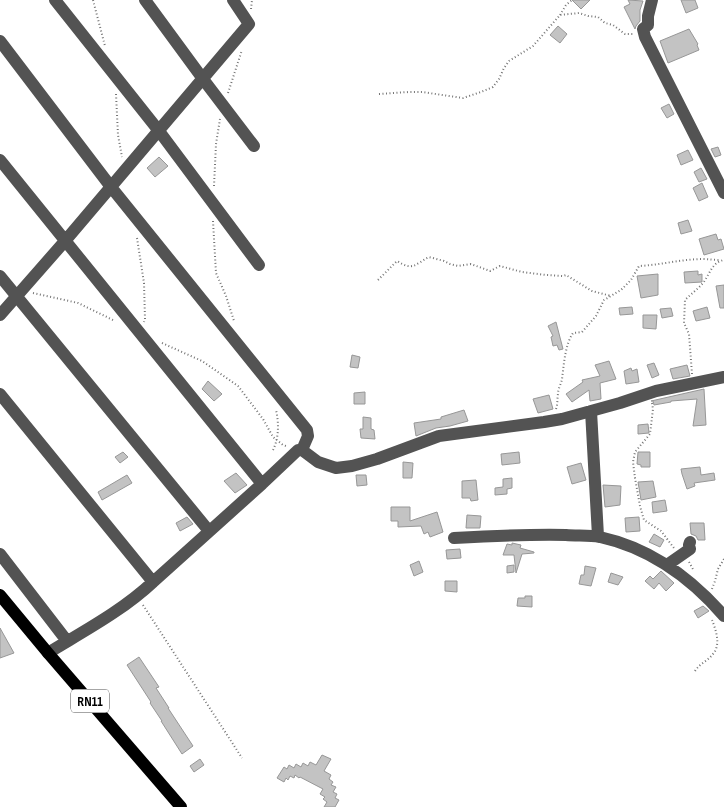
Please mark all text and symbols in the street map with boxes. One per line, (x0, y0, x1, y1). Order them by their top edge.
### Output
road number: RN11 (71, 689, 109, 712)

